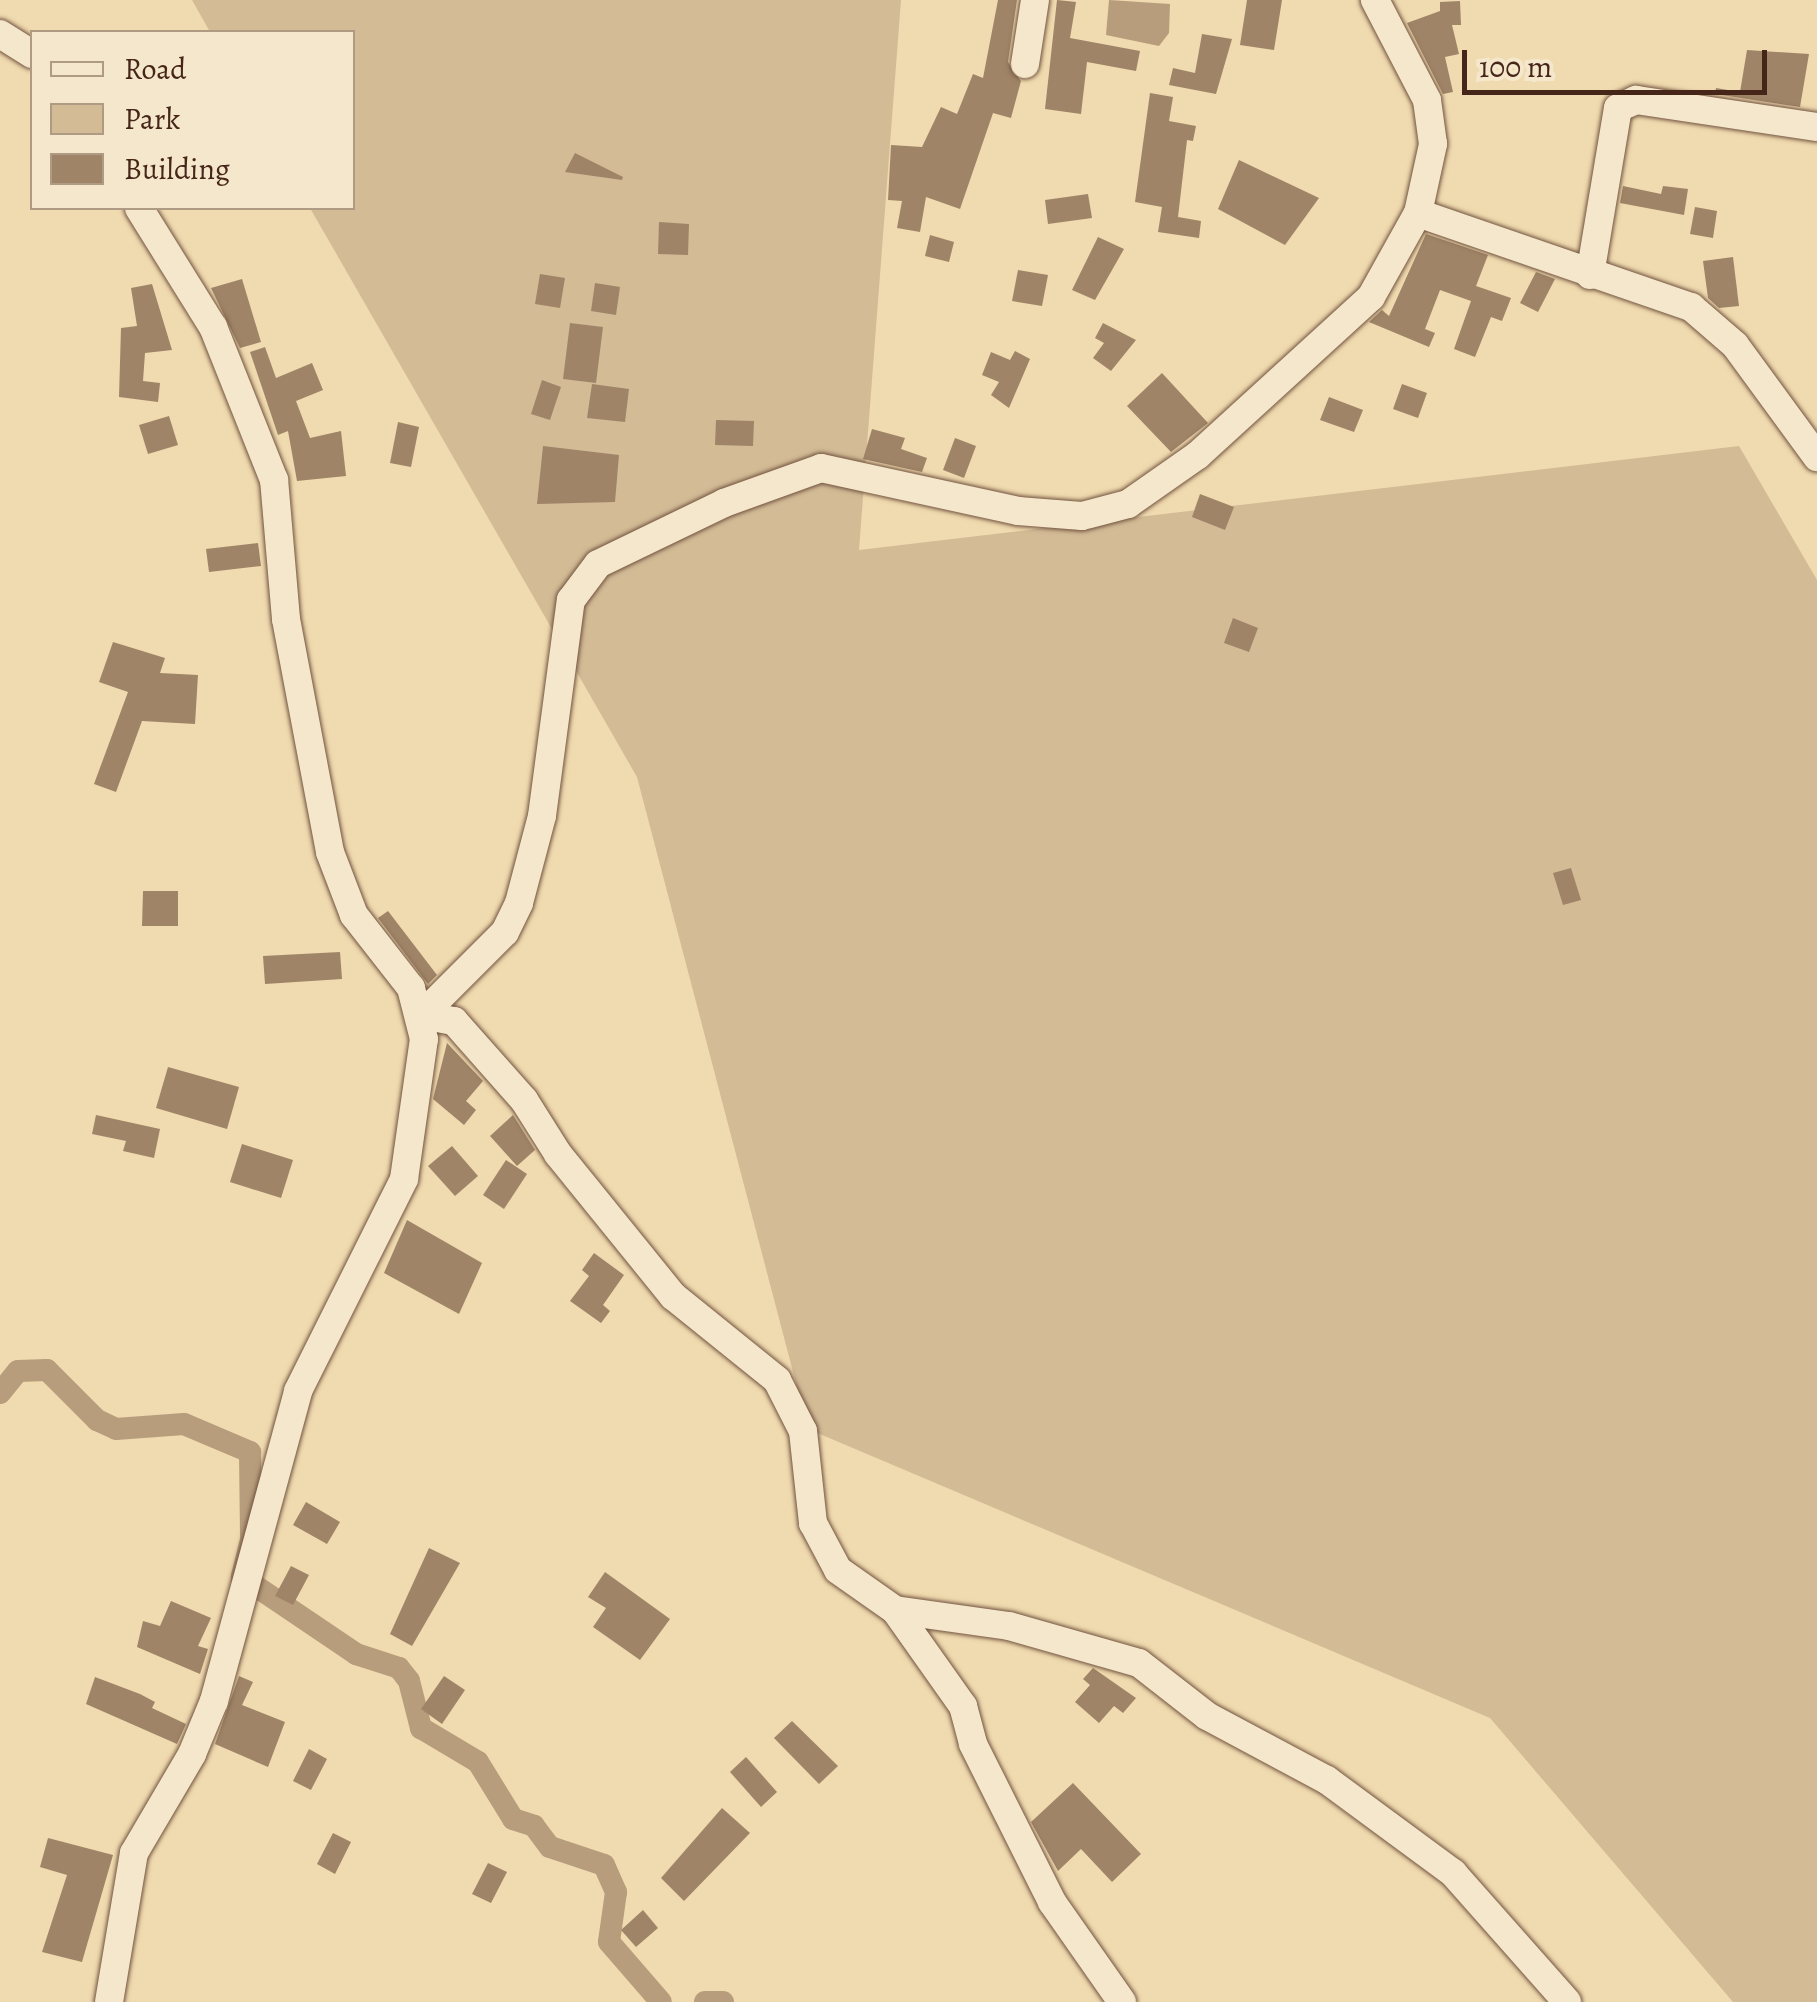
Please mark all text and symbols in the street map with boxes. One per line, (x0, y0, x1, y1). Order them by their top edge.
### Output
legend (30, 30, 355, 210)
scale bar (1467, 30, 1772, 92)
text: 100 m (1479, 47, 1552, 87)
text: Road (124, 49, 186, 89)
text: Park (124, 99, 180, 139)
text: Building (124, 149, 230, 189)

